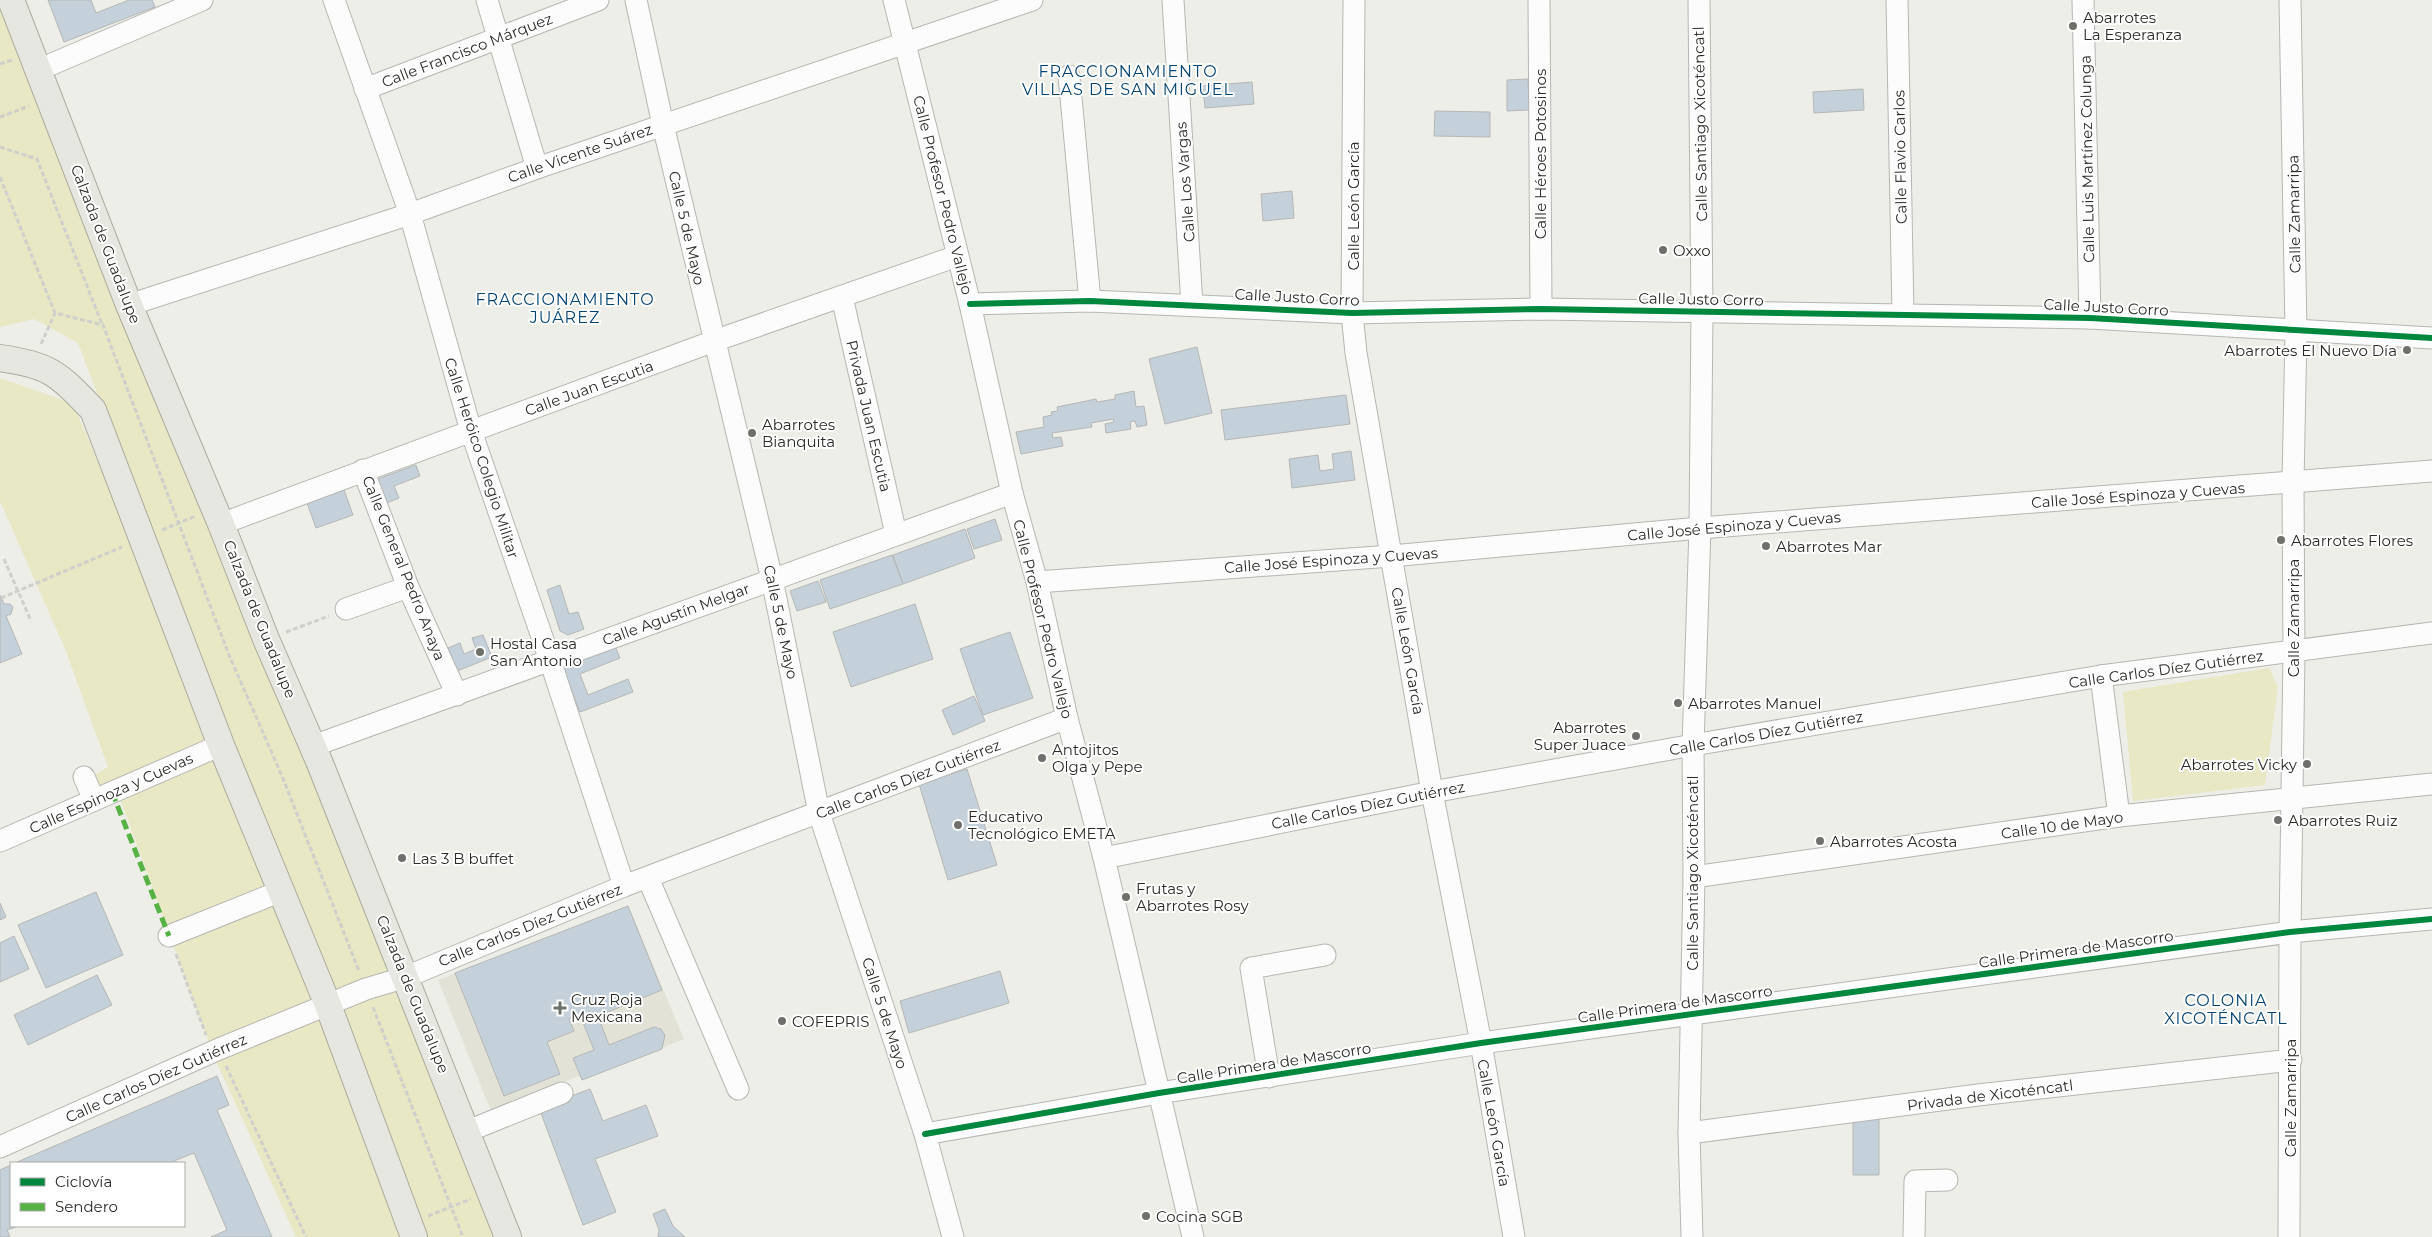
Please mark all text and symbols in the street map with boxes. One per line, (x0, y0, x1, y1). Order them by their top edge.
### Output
place label: Abarrotes La Esperanza (2083, 8, 2182, 44)
street label: Calle Francisco Márquez (379, 9, 555, 91)
marker: Abarrotes La Esperanza (2067, 20, 2079, 32)
street label: Calle Santiago Xicoténcatl (1689, 26, 1711, 222)
street label: Calle Luis Martínez Colunga (2076, 55, 2098, 263)
district label: FRACCIONAMIENTO VILLAS DE SAN MIGUEL (1022, 62, 1234, 99)
street label: Calle Héroes Potosinos (1531, 69, 1550, 239)
street label: Calle Flavio Carlos (1889, 90, 1911, 224)
street label: Calle Profesor Pedro Vallejo (909, 93, 977, 297)
street label: Calle Vicente Suárez (505, 119, 655, 187)
street label: Calle Los Vargas (1171, 121, 1199, 243)
street label: Calle León García (1344, 141, 1363, 271)
street label: Calle Zamarripa (2283, 155, 2305, 273)
street label: Calzada de Guadalupe (67, 162, 145, 326)
street label: Calle 5 de Mayo (665, 169, 709, 287)
place label: Oxxo (1673, 241, 1711, 260)
marker: Oxxo (1657, 244, 1669, 256)
street label: Calle Justo Corro (1234, 284, 1360, 310)
street label: Calle Justo Corro (1638, 288, 1764, 310)
district label: FRACCIONAMIENTO JUÁREZ (475, 290, 655, 327)
street label: Calle Justo Corro (2043, 294, 2169, 320)
street label: Privada Juan Escutia (842, 338, 896, 494)
place label: Abarrotes El Nuevo Día (2224, 341, 2397, 360)
marker: Abarrotes El Nuevo Día (2401, 344, 2413, 356)
street label: Calle Heróico Colegio Militar (441, 355, 523, 561)
street label: Calle Juan Escutia (522, 356, 656, 420)
place label: Abarrotes Bianquita (762, 415, 835, 451)
marker: Abarrotes Bianquita (746, 427, 758, 439)
street label: Calle General Pedro Anaya (358, 473, 450, 663)
street label: Calle José Espinoza y Cuevas (2030, 478, 2246, 512)
street label: Calle José Espinoza y Cuevas (1626, 507, 1842, 545)
street label: Calle Profesor Pedro Vallejo (1009, 517, 1077, 721)
place label: Abarrotes Flores (2291, 531, 2413, 550)
marker: Abarrotes Flores (2275, 534, 2287, 546)
street label: Calzada de Guadalupe (220, 537, 300, 701)
place label: Abarrotes Mar (1776, 537, 1882, 556)
marker: Abarrotes Mar (1760, 540, 1772, 552)
street label: Calle José Espinoza y Cuevas (1223, 543, 1439, 577)
street label: Calle Zamarripa (2284, 559, 2303, 677)
street label: Calle 5 de Mayo (760, 563, 802, 681)
street label: Calle Agustín Melgar (600, 578, 752, 650)
street label: Calle León García (1387, 586, 1429, 716)
place label: Hostal Casa San Antonio (490, 634, 582, 670)
marker: Hostal Casa San Antonio (474, 646, 486, 658)
street label: Calle Carlos Díez Gutiérrez (2067, 646, 2265, 692)
place label: Abarrotes Manuel (1688, 694, 1821, 713)
marker: Abarrotes Manuel (1672, 697, 1684, 709)
street label: Calle Carlos Díez Gutiérrez (1668, 707, 1865, 759)
place label: Abarrotes Super Juace (1534, 718, 1626, 754)
marker: Abarrotes Super Juace (1630, 730, 1642, 742)
street label: Calle Carlos Díez Gutiérrez (813, 735, 1003, 823)
place label: Antojitos Olga y Pepe (1052, 740, 1143, 776)
street label: Calle Espinoza y Cuevas (26, 748, 196, 838)
marker: Antojitos Olga y Pepe (1036, 752, 1048, 764)
place label: Abarrotes Vicky (2181, 755, 2298, 774)
marker: Abarrotes Vicky (2301, 758, 2313, 770)
street label: Calle Santiago Xicoténcatl (1683, 775, 1702, 971)
street label: Calle Carlos Díez Gutiérrez (1270, 777, 1467, 833)
place label: Educativo Tecnológico EMETA (968, 807, 1116, 843)
street label: Calle 10 de Mayo (2000, 807, 2124, 843)
place label: Abarrotes Ruiz (2288, 811, 2398, 830)
marker: Abarrotes Ruiz (2272, 814, 2284, 826)
marker: Educativo Tecnológico EMETA (952, 819, 964, 831)
place label: Abarrotes Acosta (1830, 832, 1957, 851)
marker: Abarrotes Acosta (1814, 835, 1826, 847)
place label: Las 3 B buffet (412, 849, 514, 868)
marker: Las 3 B buffet (396, 852, 408, 864)
street label: Calle Carlos Díez Gutiérrez (435, 879, 625, 971)
place label: Frutas y Abarrotes Rosy (1136, 879, 1250, 915)
marker: Frutas y Abarrotes Rosy (1120, 891, 1132, 903)
street label: Calzada de Guadalupe (373, 912, 453, 1076)
street label: Calle Primera de Mascorro (1977, 926, 2175, 972)
street label: Calle 5 de Mayo (858, 955, 912, 1071)
street label: Calle Primera de Mascorro (1576, 981, 1774, 1027)
place label: Cruz Roja Mexicana (571, 990, 643, 1026)
district label: COLONIA XICOTÉNCATL (2164, 991, 2288, 1028)
marker: Cruz Roja Mexicana (553, 1001, 567, 1015)
place label: COFEPRIS (792, 1012, 869, 1031)
marker: COFEPRIS (776, 1015, 788, 1027)
street label: Calle Carlos Díez Gutiérrez (62, 1029, 250, 1127)
street label: Calle Primera de Mascorro (1175, 1038, 1373, 1088)
street label: Calle Zamarripa (2281, 1039, 2300, 1157)
street label: Calle León García (1473, 1058, 1515, 1188)
street label: Privada de Xicoténcatl (1906, 1075, 2074, 1115)
legend (10, 1162, 185, 1227)
text: Ciclovía (55, 1172, 112, 1191)
text: Sendero (55, 1197, 118, 1216)
place label: Cocina SGB (1156, 1207, 1243, 1226)
marker: Cocina SGB (1140, 1210, 1152, 1222)

